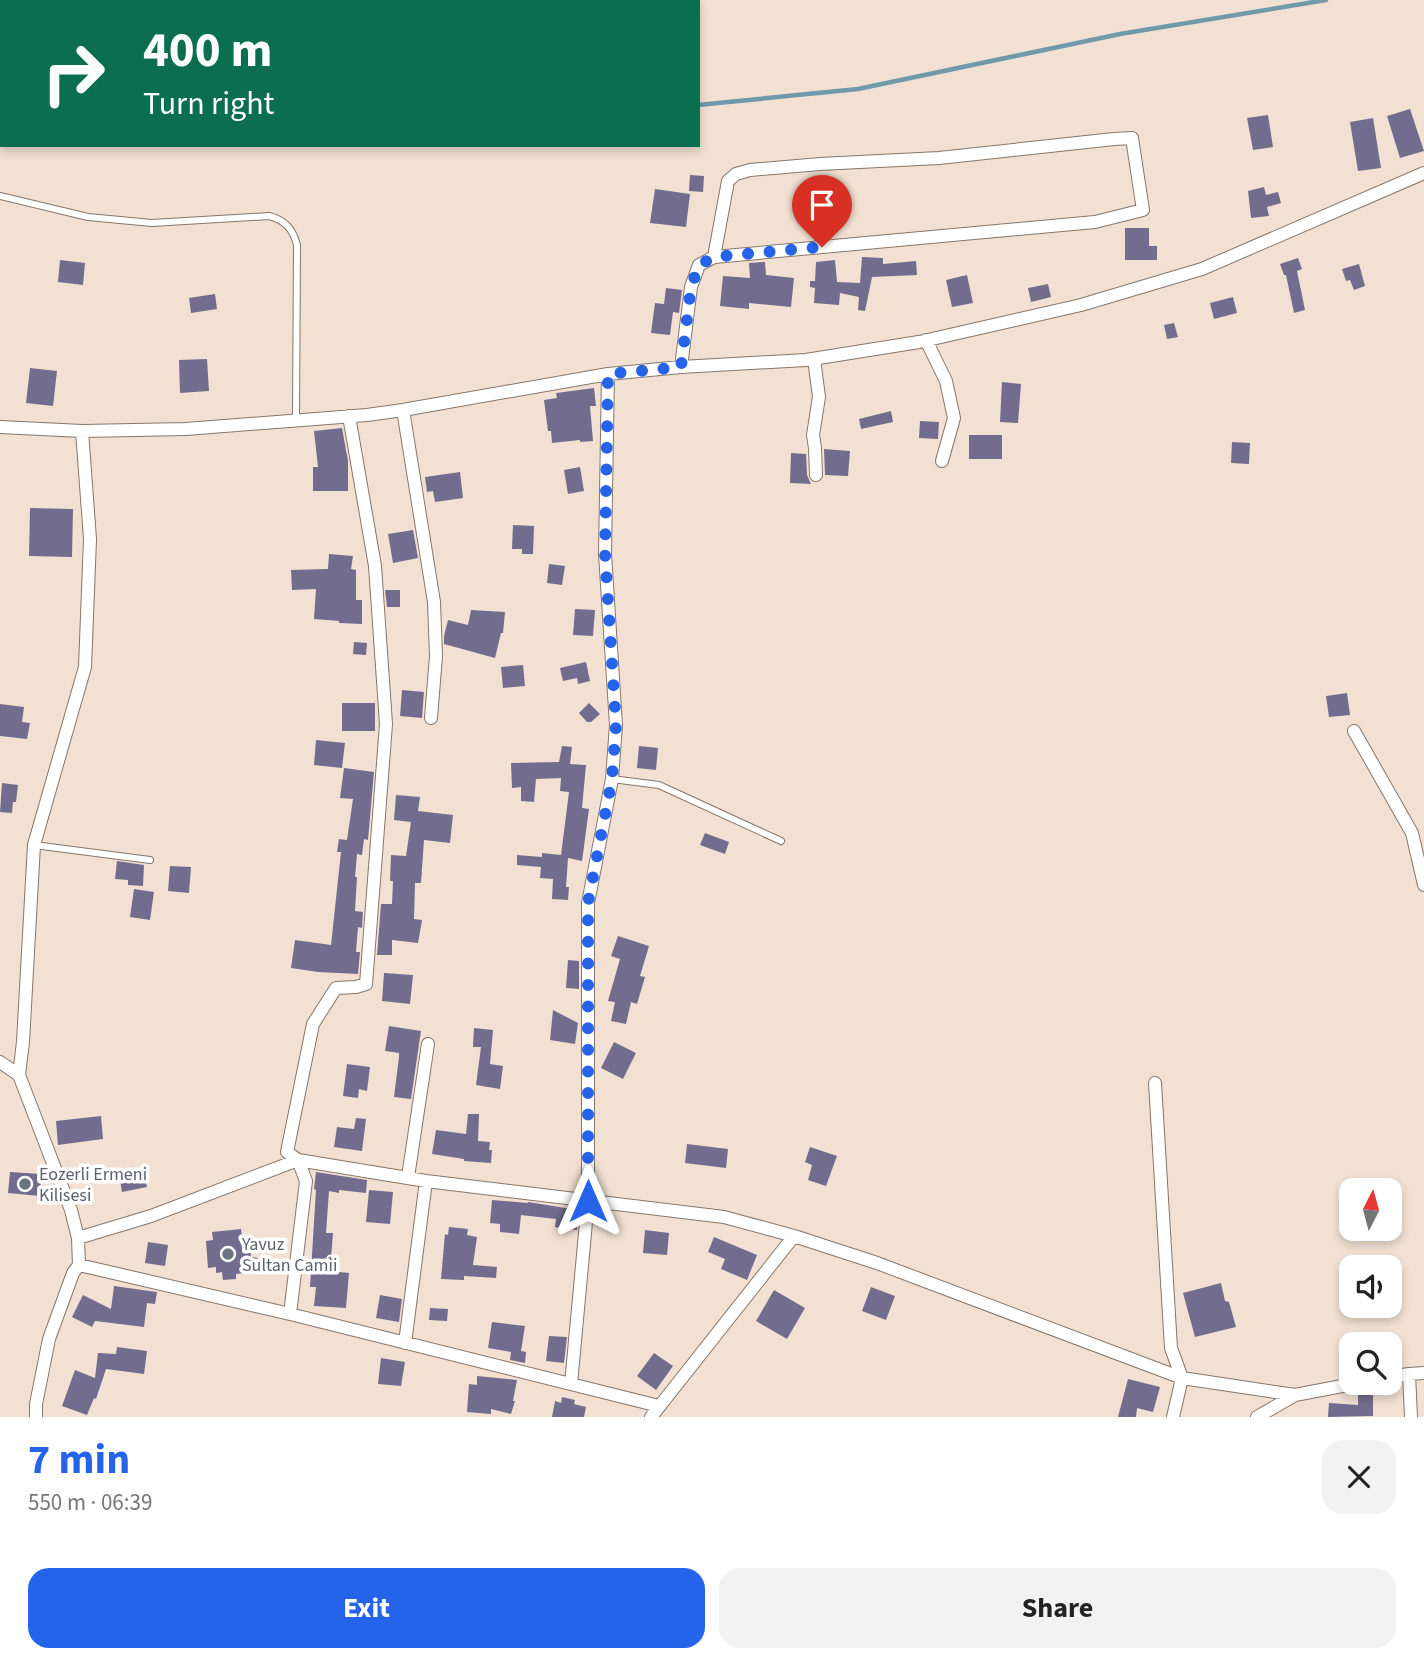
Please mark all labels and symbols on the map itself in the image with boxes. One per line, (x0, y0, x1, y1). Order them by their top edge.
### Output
pin (792, 175, 852, 247)
place label: Eozerli Ermeni Kilisesi (39, 1162, 147, 1208)
position arrow (551, 1164, 625, 1238)
marker: Eozerli Ermeni Kilisesi (17, 1176, 33, 1192)
north arrow (1339, 1178, 1402, 1241)
place label: Yavuz Sultan Camii (241, 1232, 337, 1278)
marker: Yavuz Sultan Camii (220, 1246, 236, 1262)

